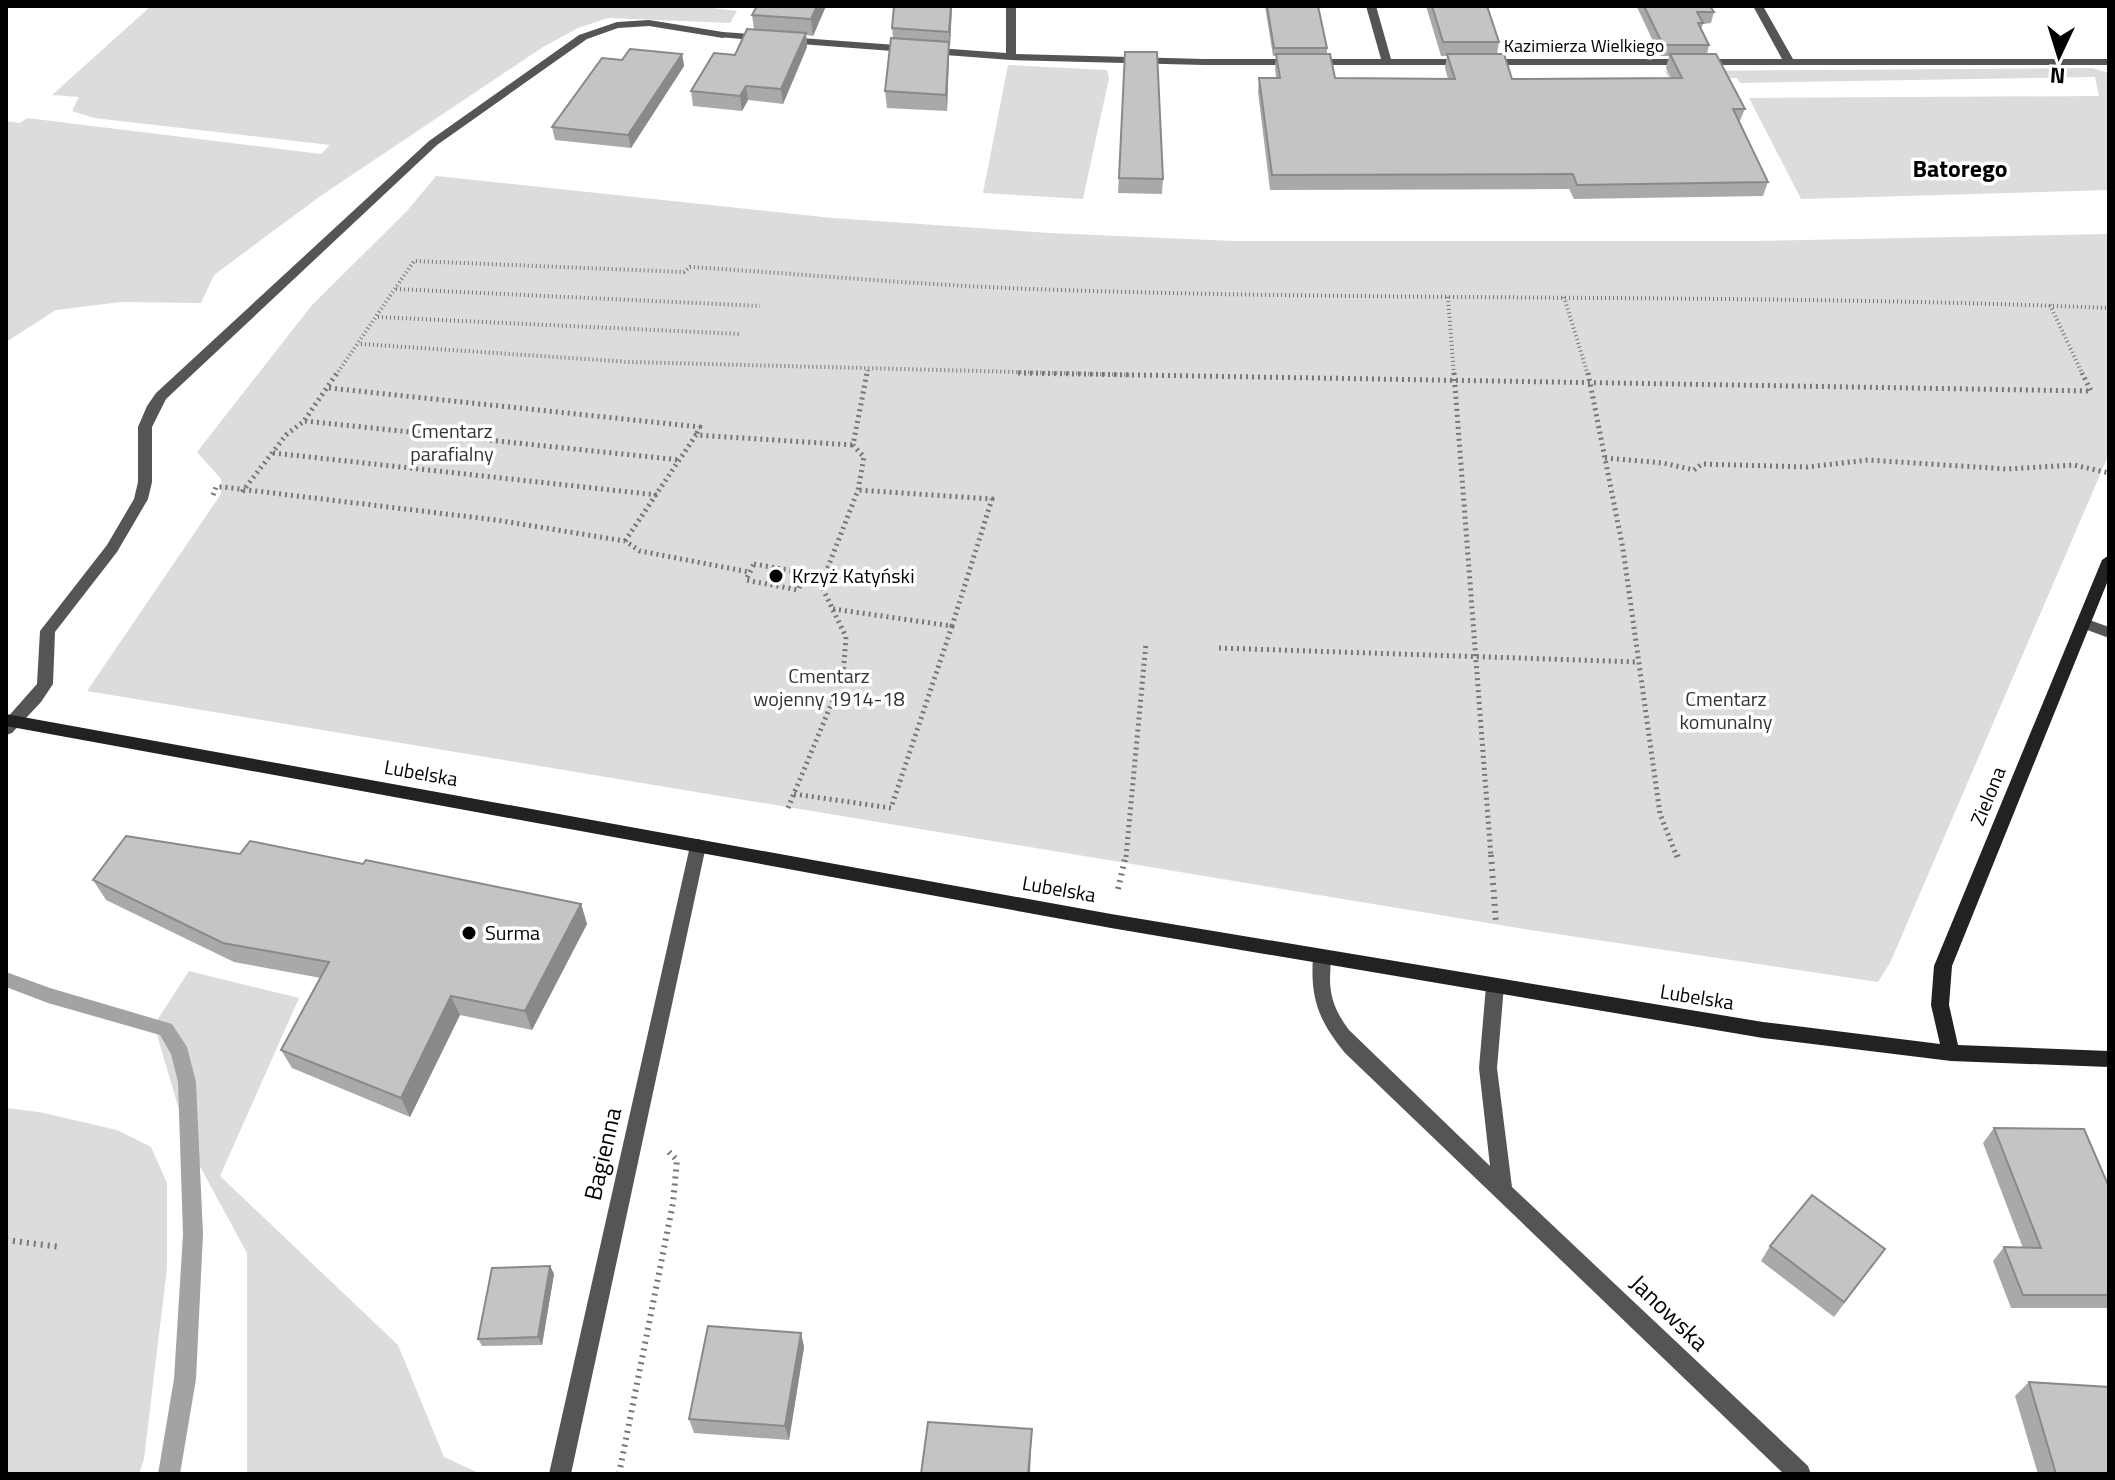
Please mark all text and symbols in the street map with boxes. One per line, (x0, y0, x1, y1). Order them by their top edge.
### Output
north arrow (2019, 16, 2099, 96)
street label: Kazimierza Wielkiego (1504, 32, 1664, 59)
text: N (2049, 58, 2066, 93)
district label: Batorego (1912, 150, 2008, 186)
park label: Cmentarz parafialny (410, 415, 494, 469)
place label: Krzyż Katyński (792, 560, 915, 591)
marker: Krzyż Katyński (767, 567, 785, 585)
park label: Cmentarz wojenny 1914-18 (753, 660, 905, 714)
park label: Cmentarz komunalny (1680, 683, 1773, 737)
street label: Lubelska (382, 751, 460, 794)
street label: Zielona (1962, 762, 2013, 830)
street label: Lubelska (1020, 867, 1098, 910)
place label: Surma (485, 917, 540, 948)
marker: Surma (460, 924, 478, 942)
street label: Lubelska (1658, 975, 1736, 1018)
street label: Bagienna (574, 1104, 630, 1204)
street label: Janowska (1622, 1266, 1717, 1359)

